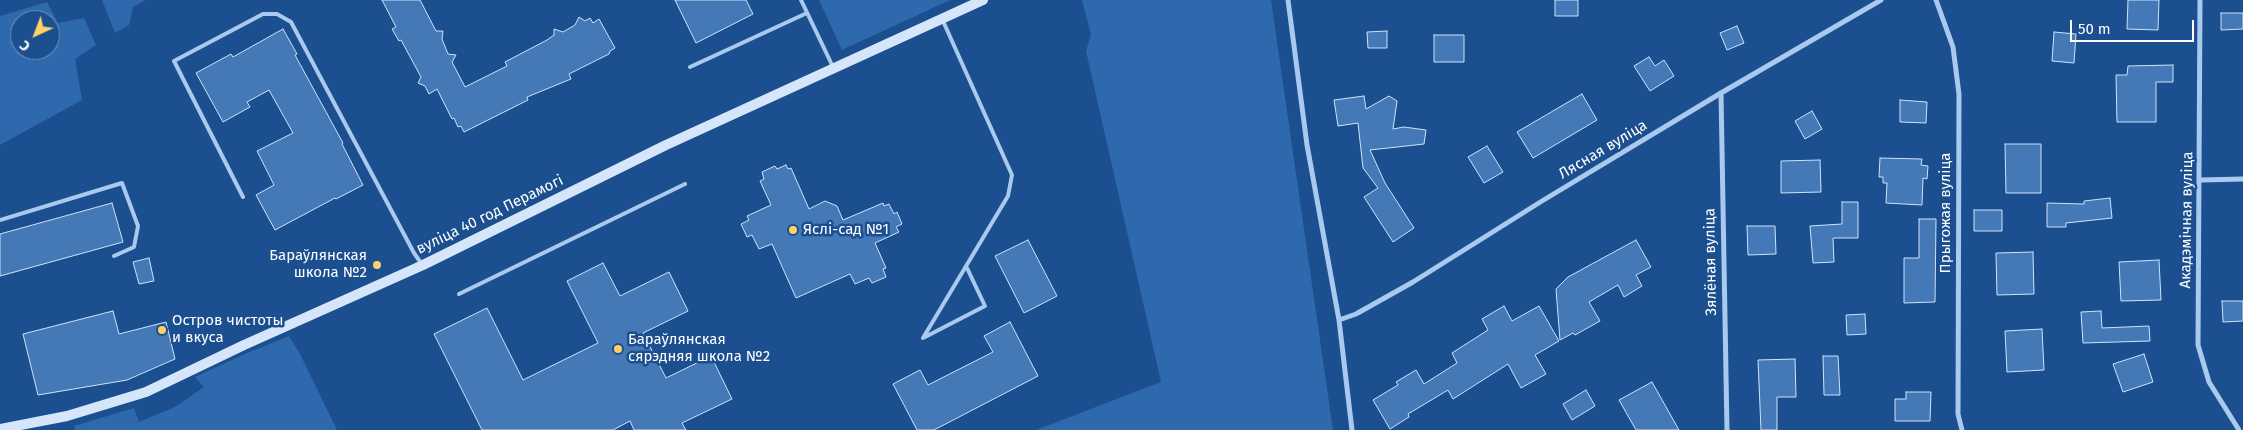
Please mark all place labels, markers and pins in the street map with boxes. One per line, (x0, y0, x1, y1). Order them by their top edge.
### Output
place label: Яслі-сад №1 (803, 221, 889, 239)
marker: Яслі-сад №1 (787, 224, 799, 236)
place label: Бараўлянская школа №2 (269, 247, 367, 282)
marker: Бараўлянская школа №2 (371, 259, 383, 271)
place label: Остров чистоты и вкуса (172, 312, 283, 347)
marker: Остров чистоты и вкуса (156, 324, 168, 336)
place label: Бараўлянская сярэдняя школа №2 (628, 331, 770, 366)
marker: Бараўлянская сярэдняя школа №2 (612, 343, 624, 355)

